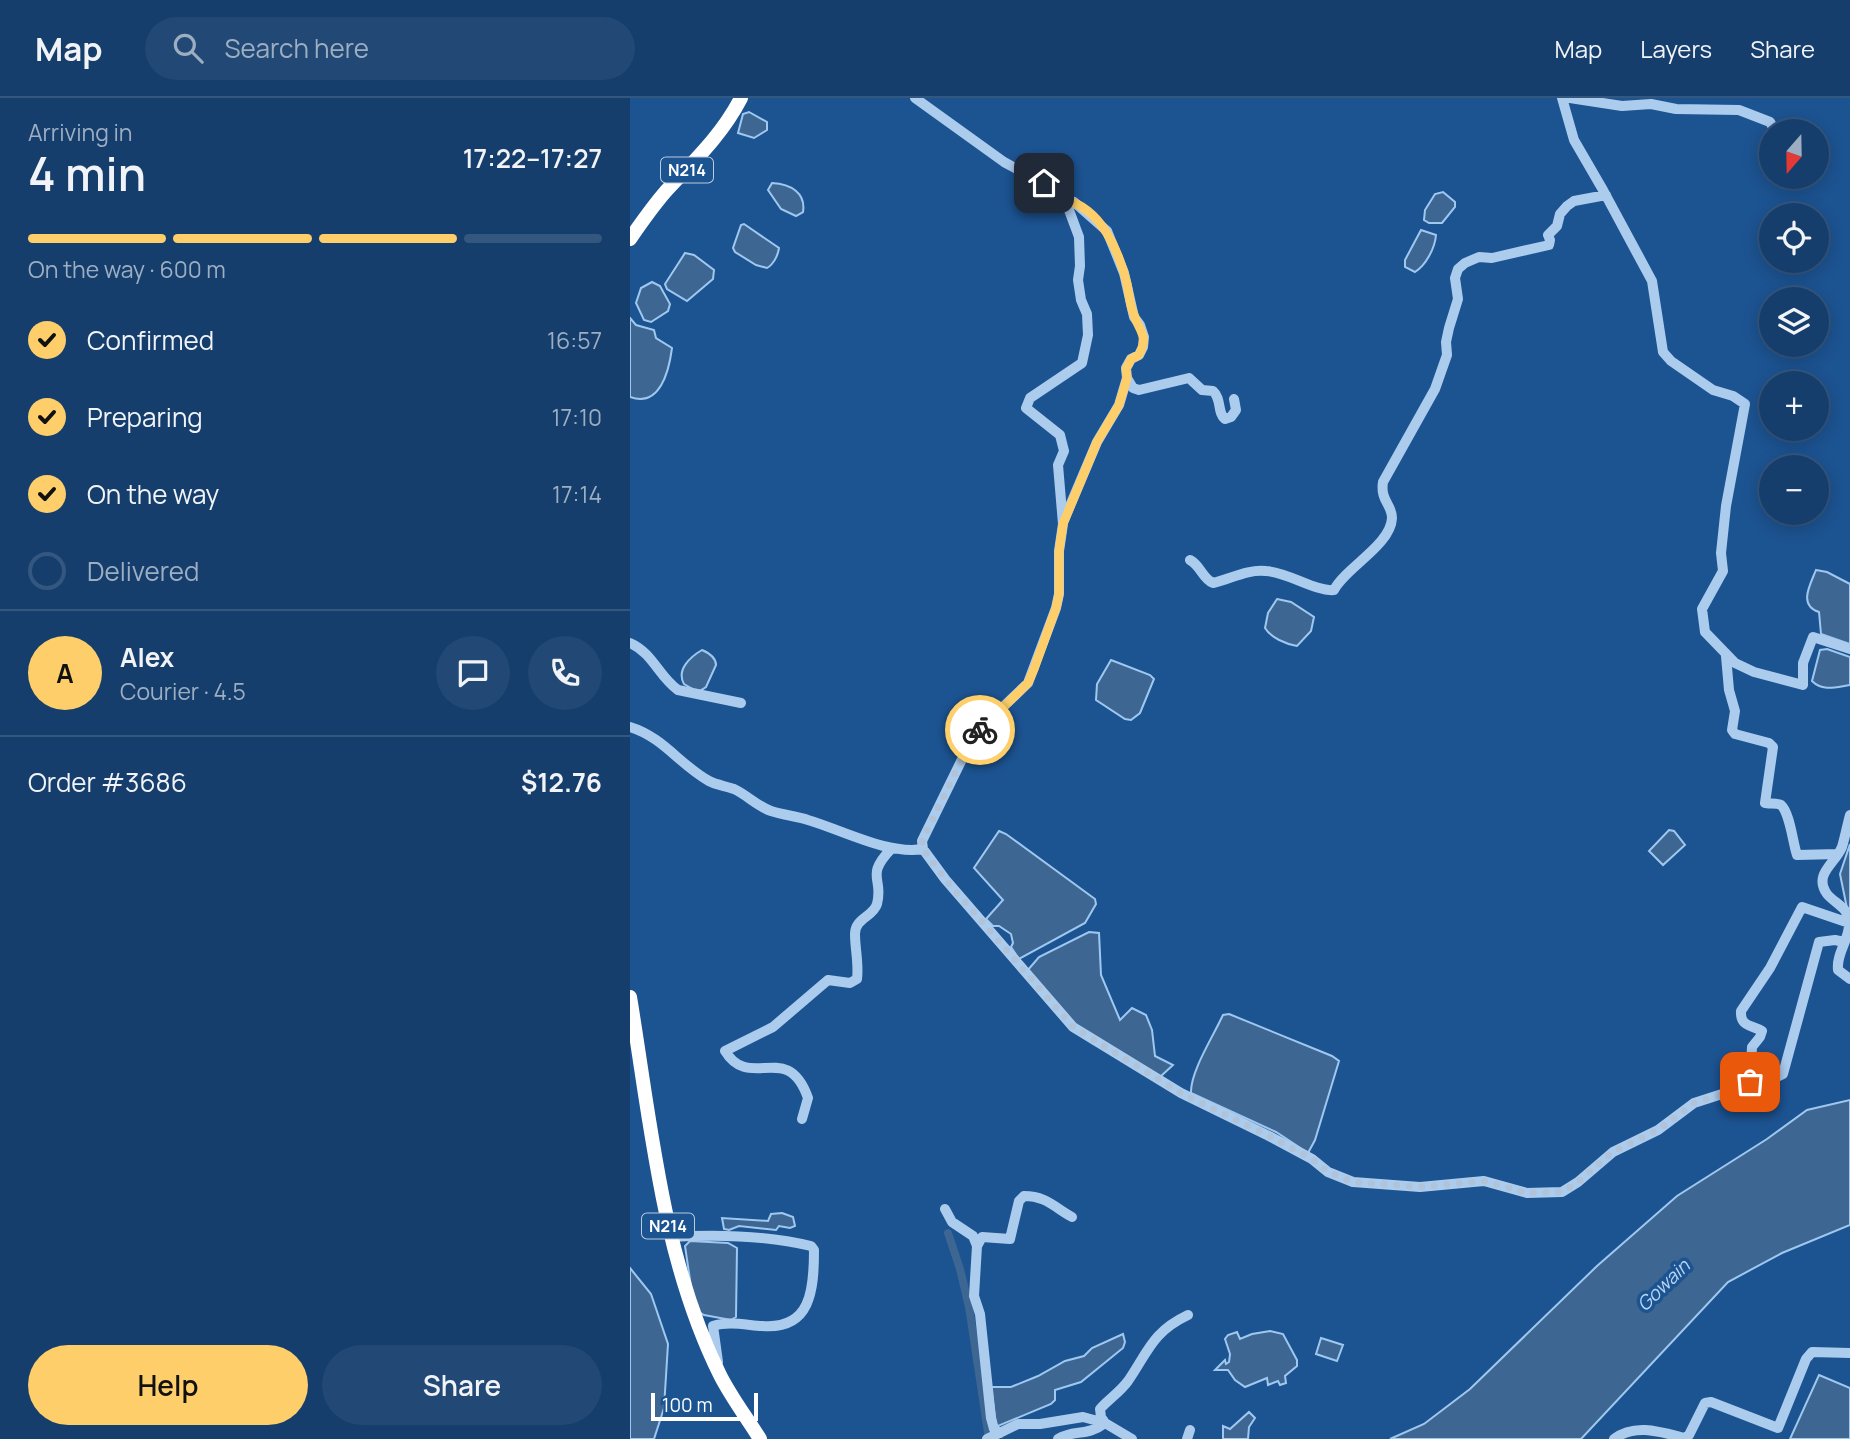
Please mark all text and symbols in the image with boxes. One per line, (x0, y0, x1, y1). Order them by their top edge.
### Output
search box (145, 17, 635, 80)
text: Map (35, 26, 103, 71)
icon: search (169, 29, 207, 67)
text: Search here (225, 30, 369, 66)
text: Map (1555, 32, 1602, 65)
text: Layers (1640, 32, 1712, 65)
text: Share (1750, 32, 1815, 65)
text: Arriving in (28, 116, 133, 148)
north arrow (1759, 119, 1829, 189)
map controls (1759, 119, 1829, 525)
text: 17:22–17:27 (463, 140, 602, 176)
text: 4 min (28, 142, 146, 205)
pin (1014, 153, 1074, 213)
road number: N214 (661, 158, 713, 183)
icon: home (1025, 164, 1063, 202)
button: locate (1759, 203, 1829, 273)
text: On the way · 600 m (28, 253, 226, 285)
button: layers (1759, 287, 1829, 357)
icon: check (28, 321, 66, 359)
text: Confirmed (87, 322, 214, 358)
text: 16:57 (547, 324, 602, 356)
button: + (1759, 371, 1829, 441)
icon: check (28, 398, 66, 436)
text: Preparing (87, 399, 203, 435)
text: 17:10 (552, 401, 602, 433)
button: − (1759, 455, 1829, 525)
icon: check (28, 475, 66, 513)
text: On the way (87, 476, 219, 512)
text: 17:14 (552, 478, 602, 510)
text: Delivered (87, 553, 199, 589)
button: chat (436, 636, 510, 710)
button: phone (528, 636, 602, 710)
text: Alex (120, 639, 174, 675)
text: A (56, 655, 74, 691)
text: Courier · 4.5 (120, 675, 246, 707)
courier (945, 695, 1015, 765)
icon: bike (961, 711, 999, 749)
text: Order #3686 (28, 764, 187, 800)
text: $12.76 (521, 764, 602, 800)
pin (1720, 1052, 1780, 1112)
icon: bag (1731, 1063, 1769, 1101)
road number: N214 (642, 1214, 694, 1238)
water label: Gowain (1631, 1253, 1696, 1317)
button: Help (28, 1345, 308, 1425)
button: Share (322, 1345, 602, 1425)
scale bar (651, 1390, 758, 1422)
text: 100 m (662, 1392, 713, 1418)

